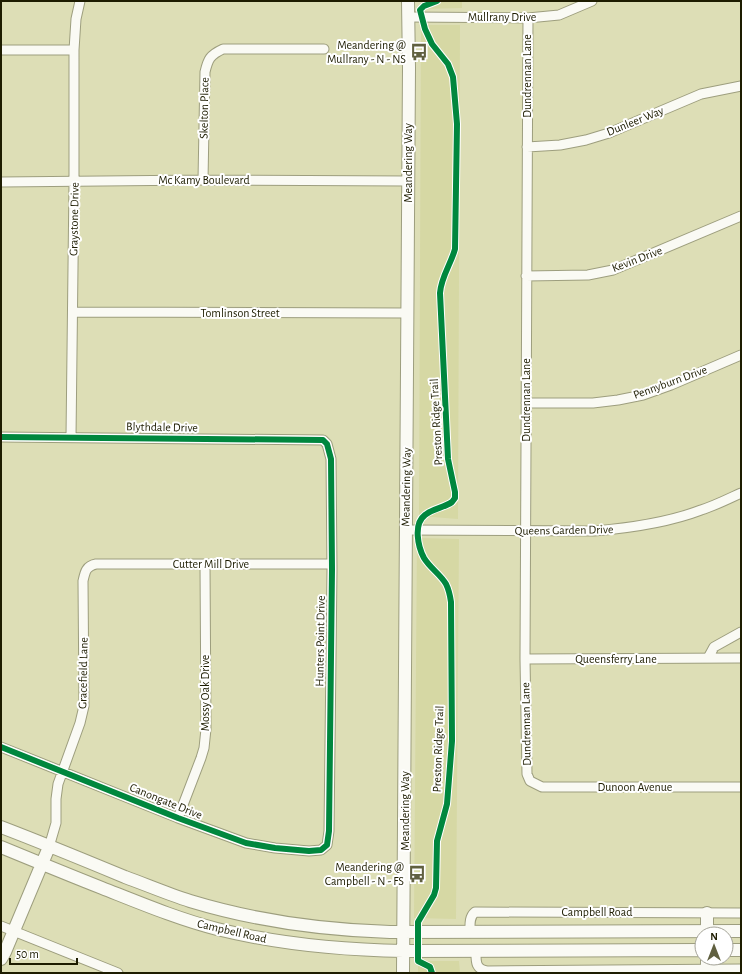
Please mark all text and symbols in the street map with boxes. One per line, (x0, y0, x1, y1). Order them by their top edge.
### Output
street label: Mullrany Drive (468, 11, 536, 24)
street label: Dundrennan Lane (521, 34, 533, 118)
place label: Meandering @ Mullrany - N - NS (327, 39, 406, 66)
bus stop icon: Meandering @ Mullrany - N - NS (409, 42, 429, 62)
street label: Skelton Place (197, 77, 211, 139)
street label: Dunleer Way (605, 104, 666, 139)
street label: Meandering Way (402, 123, 415, 203)
street label: Mc Kamy Boulevard (158, 174, 250, 187)
street label: Graystone Drive (67, 182, 82, 256)
street label: Kevin Drive (610, 244, 664, 274)
street label: Tomlinson Street (200, 307, 280, 319)
street label: Dundrennan Lane (520, 358, 532, 442)
street label: Pennyburn Drive (631, 363, 709, 402)
street label: Preston Ridge Trail (428, 378, 444, 466)
street label: Blythdale Drive (126, 420, 198, 435)
street label: Meandering Way (399, 447, 414, 527)
street label: Queens Garden Drive (515, 523, 613, 538)
street label: Cutter Mill Drive (173, 558, 249, 570)
street label: Hunters Point Drive (313, 595, 327, 687)
street label: Gracefield Lane (76, 637, 90, 709)
street label: Queensferry Lane (575, 653, 657, 666)
street label: Mossy Oak Drive (199, 655, 212, 731)
street label: Dundrennan Lane (519, 682, 533, 766)
street label: Preston Ridge Trail (430, 705, 446, 793)
street label: Meandering Way (399, 771, 412, 851)
street label: Canongate Drive (128, 781, 204, 821)
street label: Dunoon Avenue (598, 781, 672, 793)
place label: Meandering @ Campbell - N - FS (325, 861, 404, 887)
bus stop icon: Meandering @ Campbell - N - FS (407, 864, 427, 884)
street label: Campbell Road (562, 906, 632, 918)
street label: Campbell Road (196, 917, 268, 945)
north arrow (694, 926, 734, 966)
text: N (710, 931, 718, 942)
scale bar (10, 940, 77, 966)
text: 50 m (16, 948, 39, 960)

